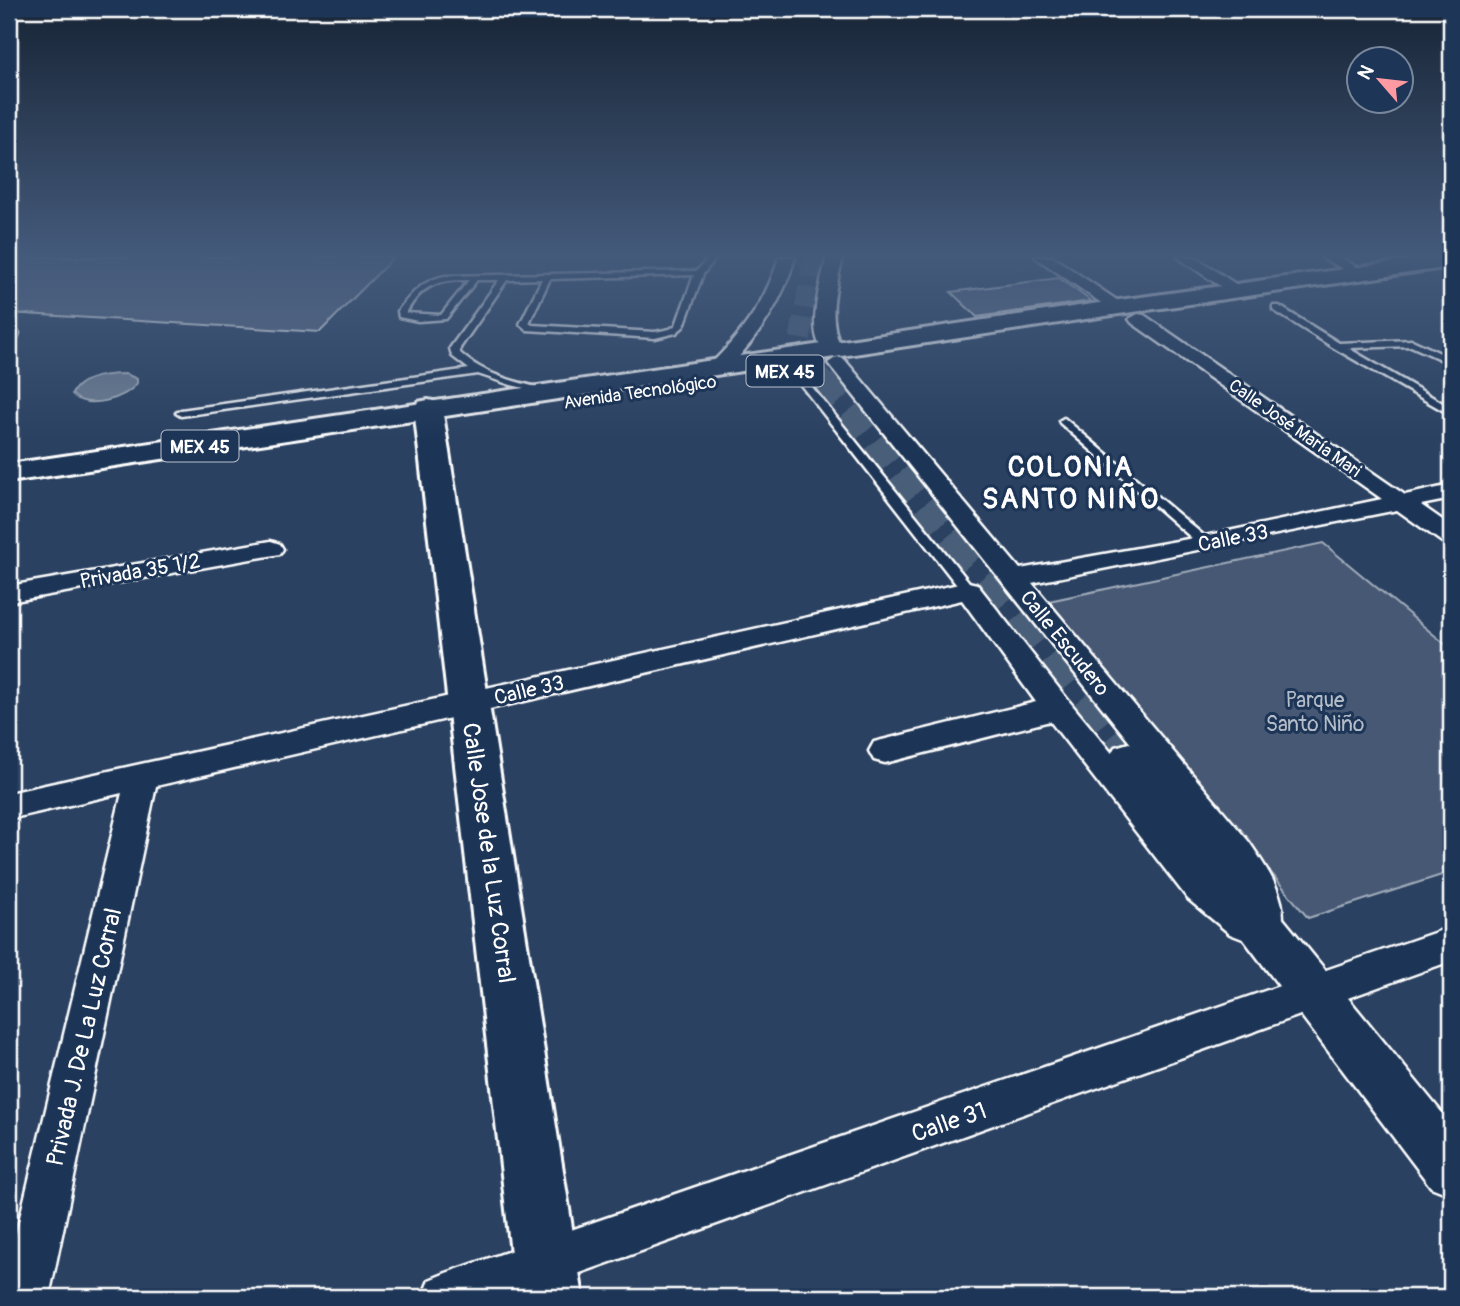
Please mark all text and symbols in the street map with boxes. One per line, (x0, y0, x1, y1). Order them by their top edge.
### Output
north arrow (1344, 46, 1414, 116)
text: N (1352, 61, 1380, 84)
road number: MEX 45 (746, 356, 824, 386)
street label: Avenida Tecnológico (562, 370, 718, 415)
street label: Calle José María Mari (1224, 374, 1365, 483)
road number: MEX 45 (162, 430, 238, 462)
district label: COLONIA SANTO NIÑO (982, 450, 1160, 517)
street label: Calle 33 (1196, 518, 1271, 559)
street label: Privada 35 1/2 (78, 548, 203, 595)
street label: Calle Escudero (1014, 585, 1115, 702)
street label: Calle 33 (491, 669, 567, 712)
park label: Parque Santo Niño (1266, 687, 1364, 738)
street label: Calle Jose de la Luz Corral (456, 721, 521, 985)
street label: Privada J. De La Luz Corral (41, 905, 128, 1169)
street label: Calle 31 (908, 1096, 990, 1149)

